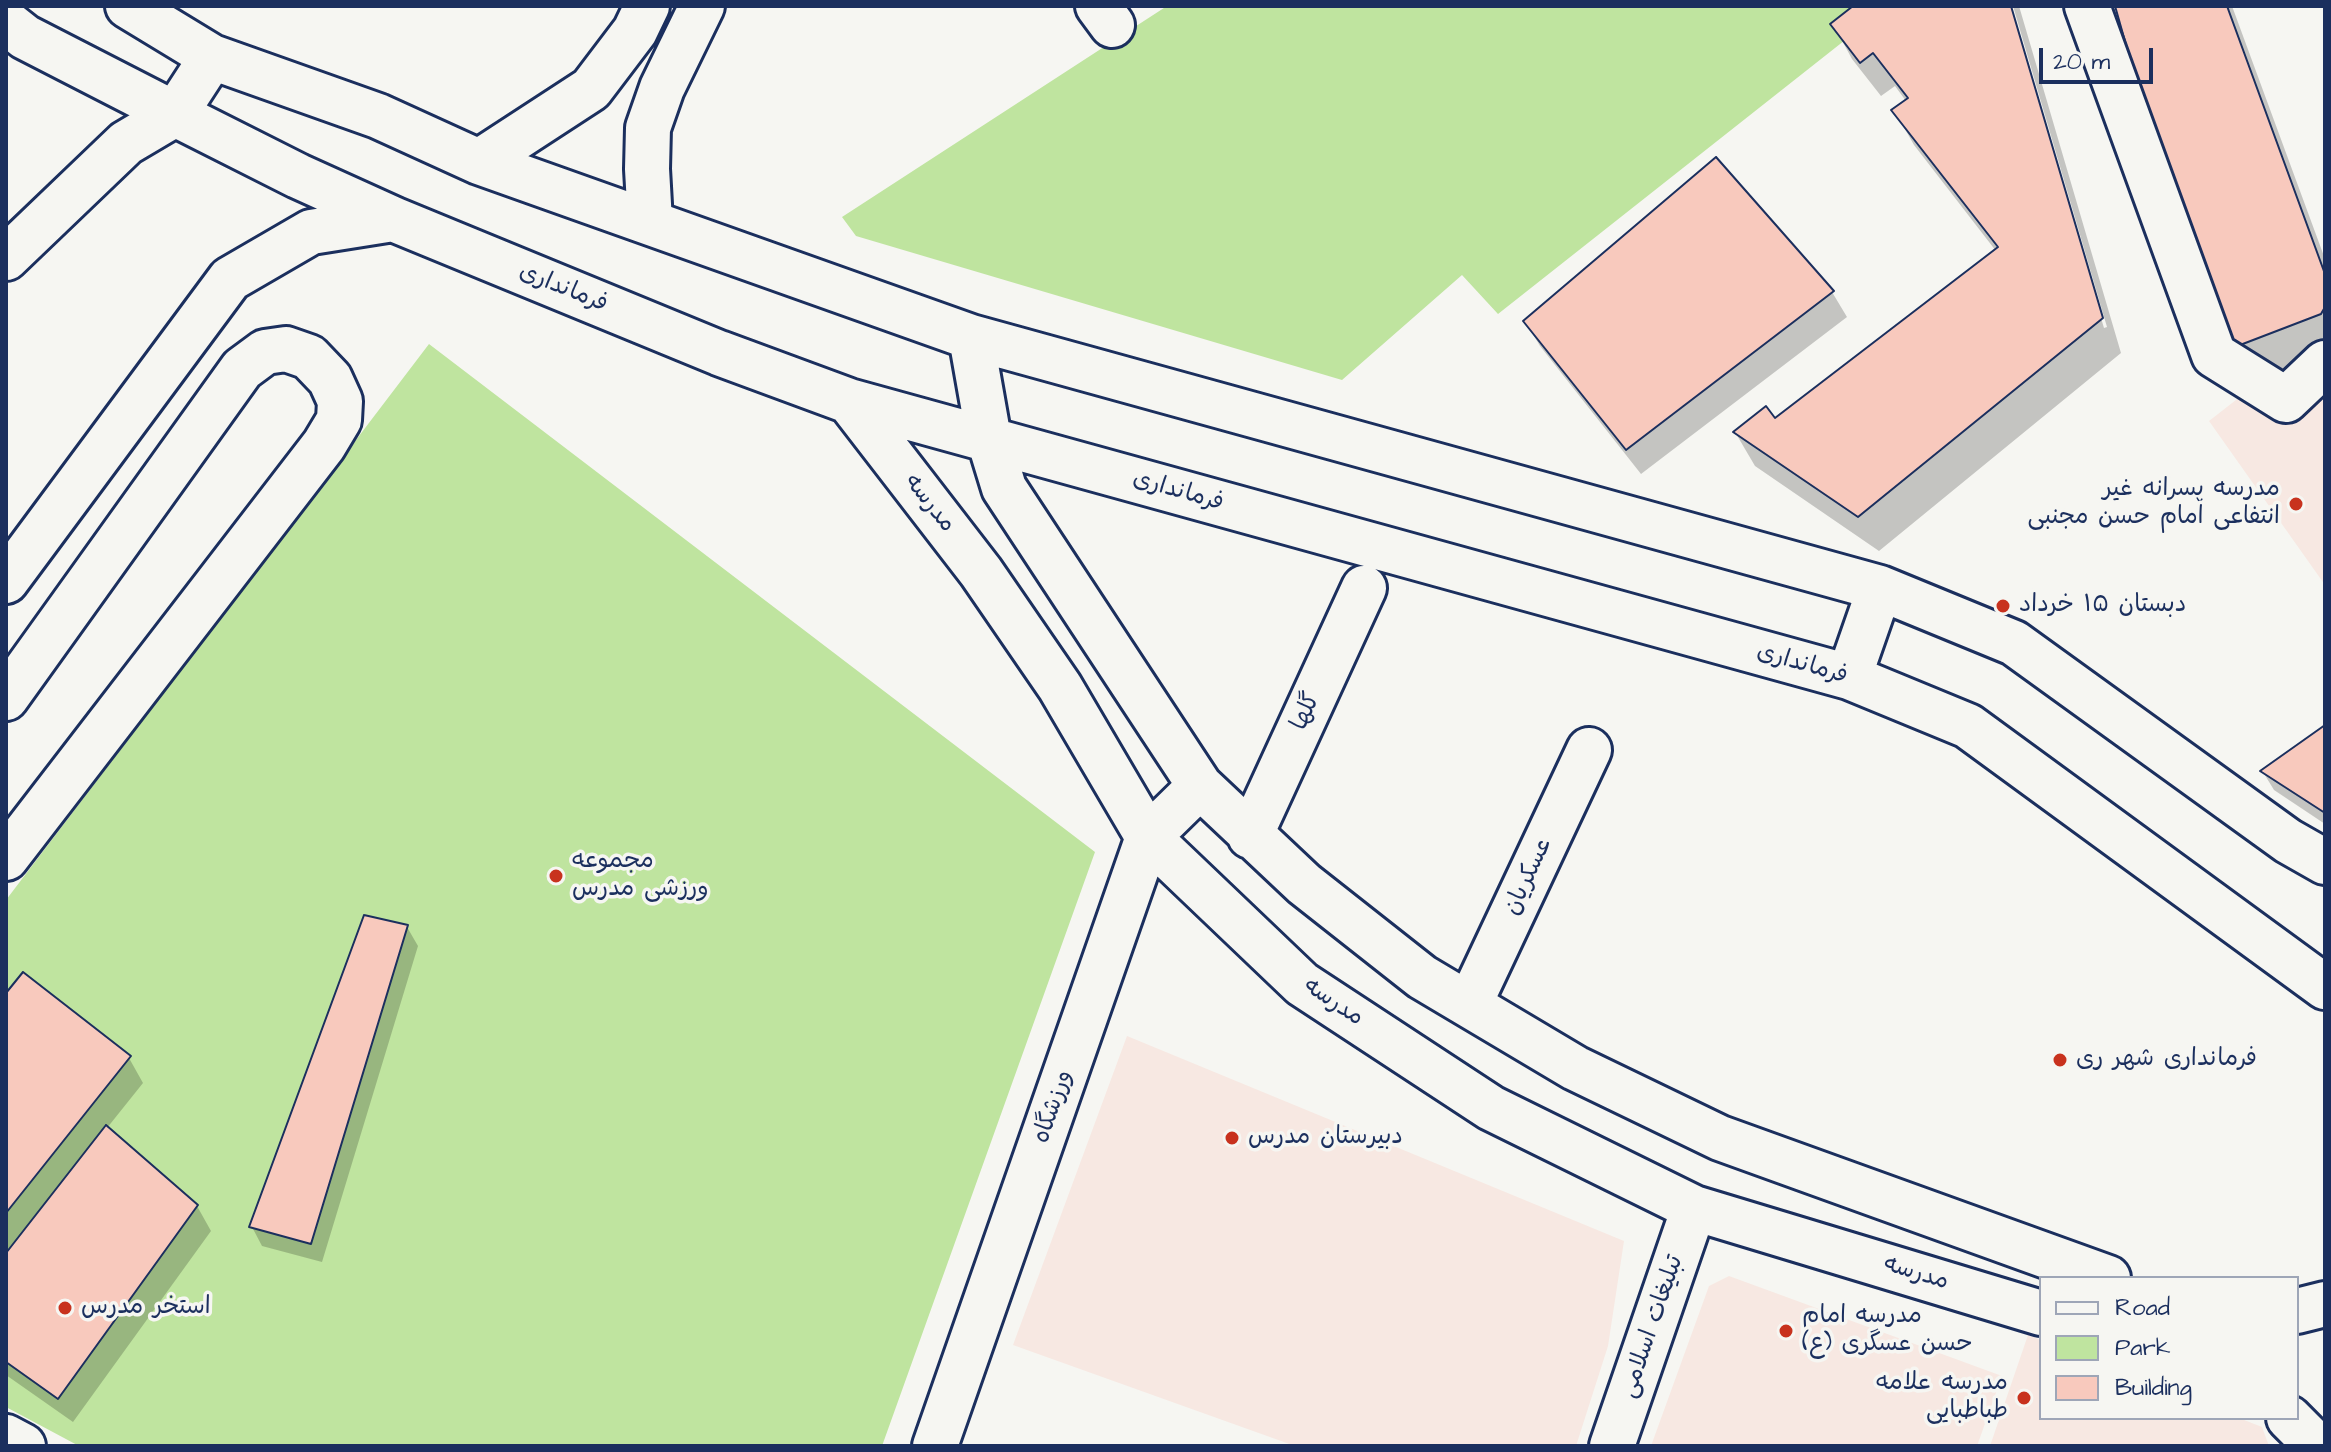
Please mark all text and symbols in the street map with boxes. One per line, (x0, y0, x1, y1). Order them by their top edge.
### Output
scale bar (2043, 32, 2157, 82)
text: 20 m (2053, 45, 2110, 79)
street label: فرمانداری (514, 258, 612, 320)
street label: فرمانداری (1129, 465, 1227, 519)
street label: مدرسه (897, 469, 961, 539)
place label: مدرسه پسرانه غیر انتفاعی امام حسن مجنبی (2028, 476, 2280, 532)
marker: مدرسه پسرانه غیر انتفاعی امام حسن مجنبی (2287, 495, 2305, 513)
place label: دبستان ۱۵ خرداد (2019, 592, 2186, 620)
marker: دبستان ۱۵ خرداد (1994, 597, 2012, 615)
street label: فرمانداری (1753, 638, 1851, 692)
street label: گلها (1286, 689, 1328, 735)
street label: عسکریان (1499, 834, 1559, 920)
place label: مجموعه ورزشی مدرس (572, 848, 709, 904)
marker: مجموعه ورزشی مدرس (547, 867, 565, 885)
street label: مدرسه (1297, 973, 1369, 1033)
place label: فرمانداری شهر ری (2076, 1046, 2257, 1074)
marker: فرمانداری شهر ری (2051, 1051, 2069, 1069)
street label: ورزشگاه (1028, 1067, 1080, 1147)
place label: دبیرستان مدرس (1248, 1124, 1403, 1152)
marker: دبیرستان مدرس (1223, 1129, 1241, 1147)
street label: مدرسه (1880, 1251, 1952, 1297)
street label: تبلیغات اسلامی (1615, 1252, 1691, 1402)
legend (2039, 1276, 2299, 1420)
text: Road (2115, 1291, 2170, 1325)
place label: استخر مدرس (81, 1294, 211, 1322)
marker: استخر مدرس (56, 1299, 74, 1317)
place label: مدرسه امام حسن عسگری (ع) (1802, 1303, 1973, 1359)
marker: مدرسه امام حسن عسگری (ع) (1777, 1322, 1795, 1340)
text: Park (2115, 1331, 2171, 1365)
place label: مدرسه علامه طباطبایی (1876, 1370, 2008, 1426)
text: Building (2115, 1371, 2192, 1405)
marker: مدرسه علامه طباطبایی (2015, 1389, 2033, 1407)

